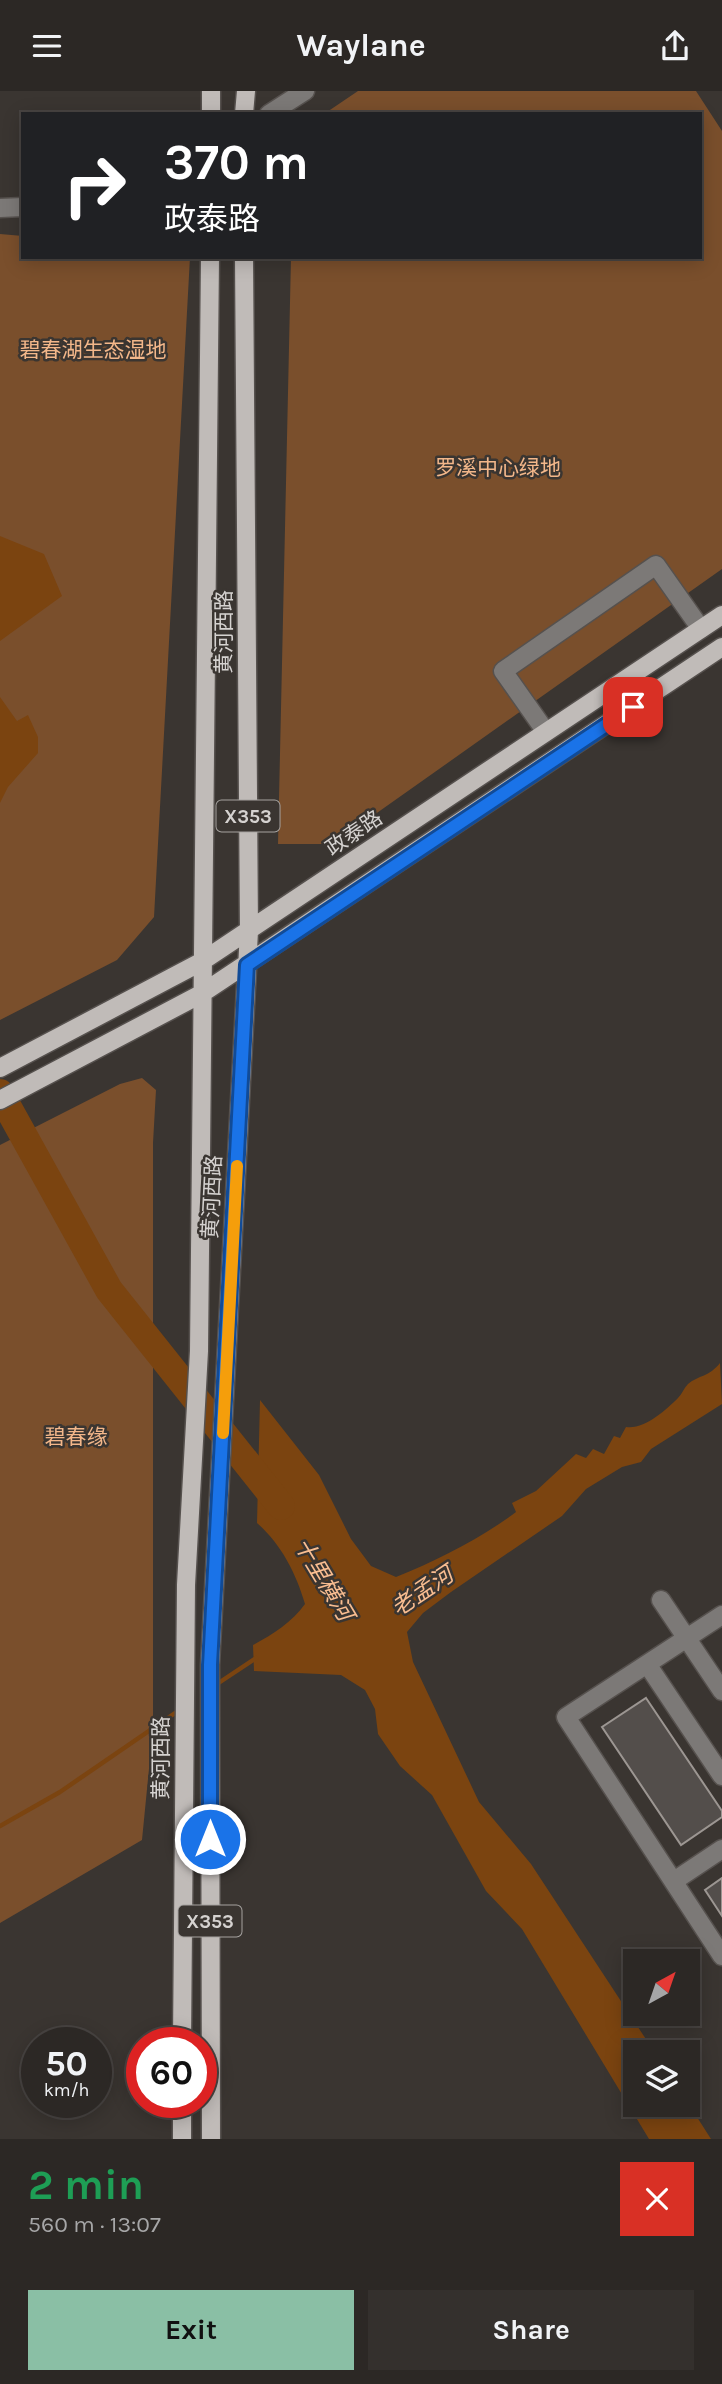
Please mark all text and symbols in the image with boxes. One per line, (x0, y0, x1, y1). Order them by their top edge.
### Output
icon: menu (28, 27, 66, 65)
text: Waylane (296, 27, 426, 64)
icon: share (656, 27, 694, 65)
text: 370 m (164, 134, 309, 191)
icon: right (49, 140, 140, 231)
text: 政泰路 (164, 201, 260, 238)
park label: 碧春湖生态湿地 (20, 338, 167, 362)
park label: 罗溪中心绿地 (435, 456, 561, 480)
street label: 黄河西路 (212, 590, 236, 674)
pin (603, 677, 663, 737)
icon: arrive (614, 688, 652, 726)
road number: X353 (216, 801, 280, 831)
street label: 政泰路 (321, 805, 387, 861)
street label: 黄河西路 (198, 1154, 226, 1240)
park label: 碧春缘 (45, 1425, 108, 1449)
water label: 十里横河 (288, 1533, 361, 1629)
water label: 老孟河 (386, 1559, 462, 1622)
street label: 黄河西路 (149, 1716, 173, 1800)
position arrow (173, 1802, 247, 1876)
road number: X353 (178, 1905, 242, 1937)
north arrow (623, 1949, 700, 2027)
map controls (623, 1949, 700, 2117)
speed limit sign: 60 (126, 2027, 217, 2118)
button: layers (623, 2040, 700, 2117)
text: 50 (45, 2043, 88, 2084)
text: km/h (44, 2079, 89, 2101)
text: 2 min (28, 2160, 144, 2210)
button: close (620, 2162, 694, 2236)
text: 560 m · 13:07 (28, 2211, 161, 2238)
button: Exit (28, 2290, 354, 2370)
button: Share (368, 2290, 694, 2370)

